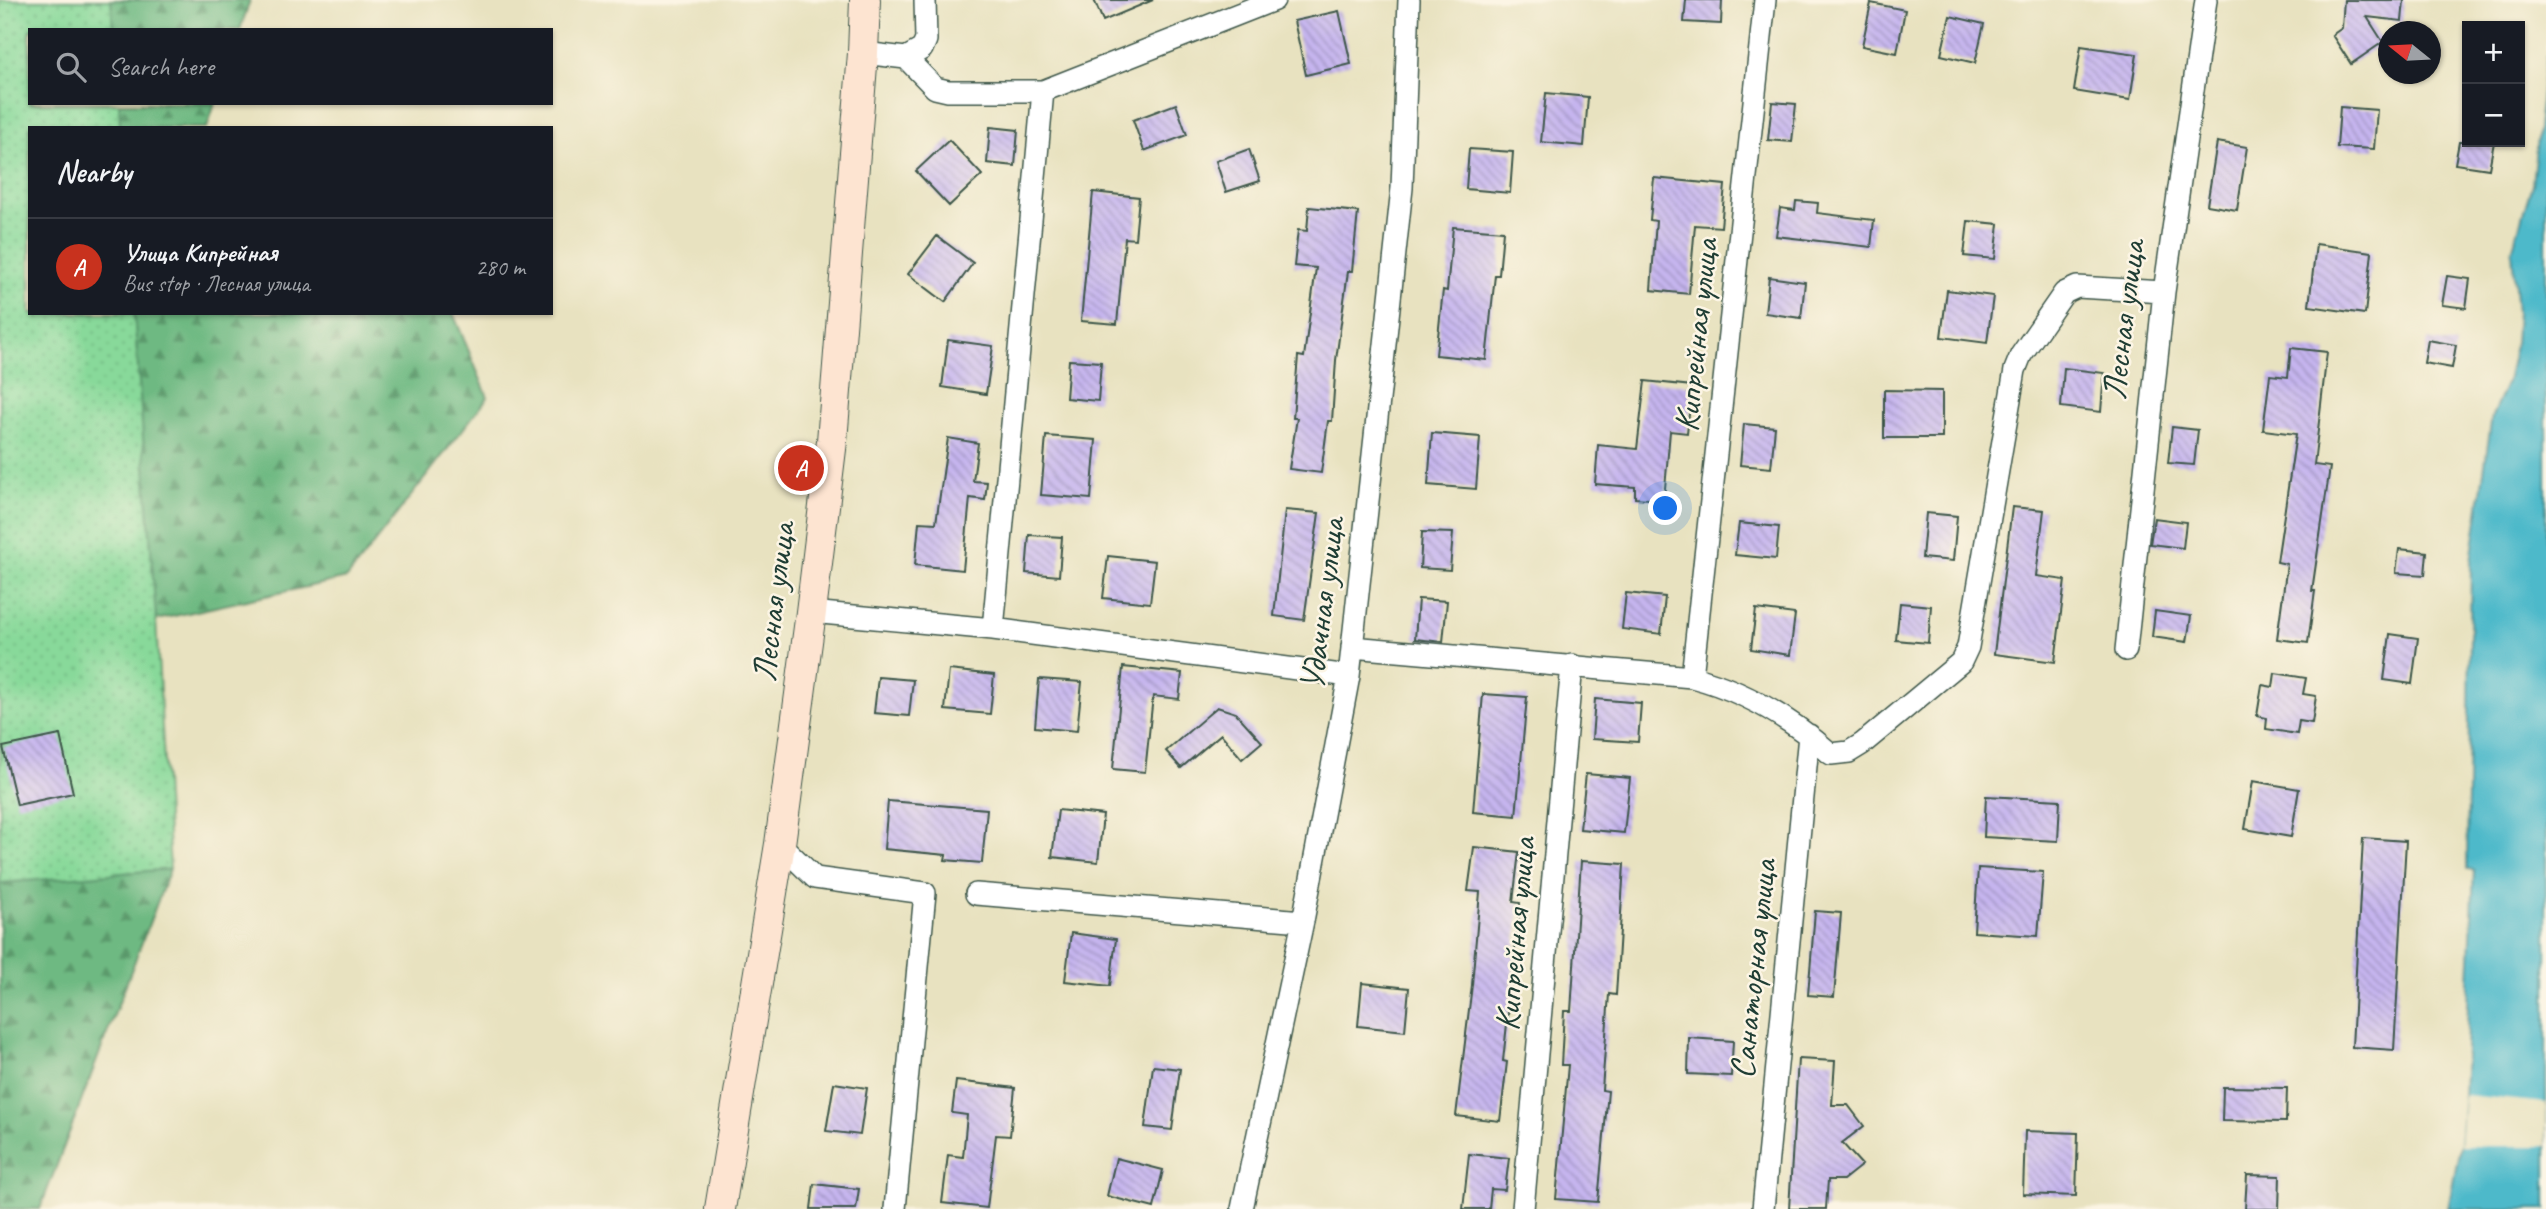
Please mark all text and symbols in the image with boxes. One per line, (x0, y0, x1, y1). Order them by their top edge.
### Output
north arrow (2378, 21, 2441, 84)
map controls (2462, 21, 2525, 147)
button: + (2462, 21, 2525, 84)
search box (28, 28, 553, 105)
icon: search (52, 48, 90, 86)
text: Search here (108, 50, 214, 83)
button: − (2462, 84, 2525, 147)
text: Nearby (56, 153, 132, 191)
street label: Кипрейная улица (1664, 234, 1729, 434)
street label: Лесная улица (2091, 235, 2155, 402)
text: Улица Кипрейная (123, 236, 278, 269)
text: A (73, 253, 85, 282)
text: 280 m (476, 253, 525, 282)
text: Bus stop · Лесная улица (123, 269, 310, 298)
pin: A (778, 442, 824, 494)
your location (1648, 491, 1682, 525)
street label: Удачная улица (1289, 513, 1355, 693)
street label: Лесная улица (741, 517, 805, 684)
street label: Кипрейная улица (1484, 834, 1546, 1032)
street label: Санаторная улица (1719, 855, 1787, 1081)

